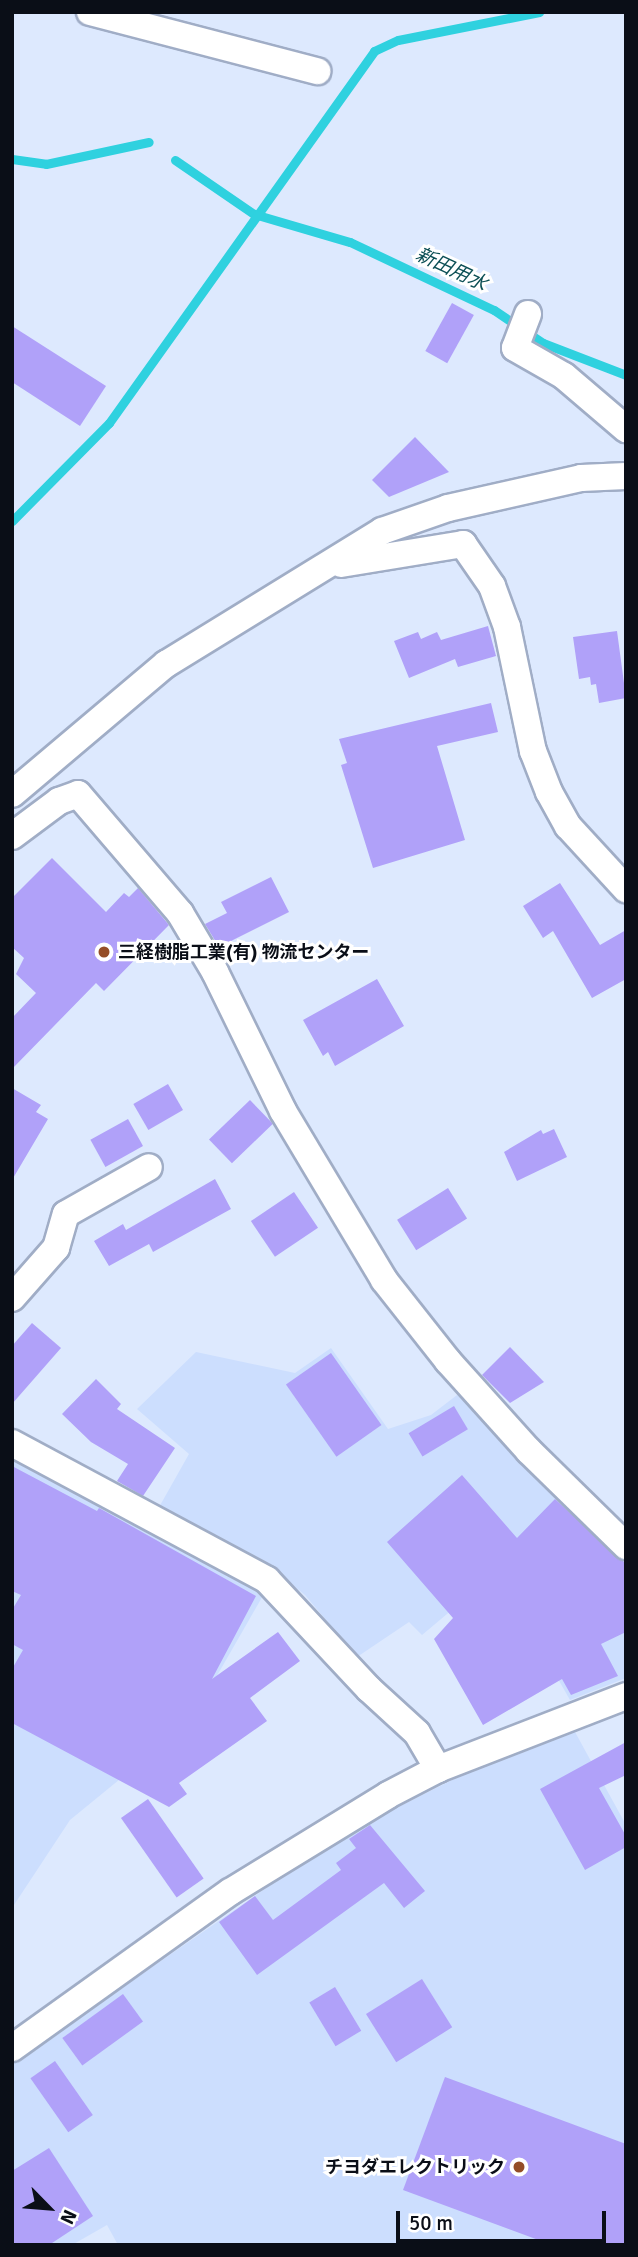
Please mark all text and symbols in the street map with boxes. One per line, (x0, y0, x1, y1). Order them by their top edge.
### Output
water label: 新田用水 (412, 244, 490, 296)
place label: 三経樹脂工業(有) 物流センター (118, 941, 369, 963)
marker: 三経樹脂工業(有) 物流センター (96, 944, 112, 960)
place label: チヨダエレクトリック (325, 2156, 505, 2178)
marker: チヨダエレクトリック (511, 2159, 527, 2175)
north arrow (14, 2173, 84, 2243)
scale bar (400, 2198, 610, 2242)
text: N (54, 2206, 82, 2228)
text: 50 m (409, 2210, 453, 2236)

